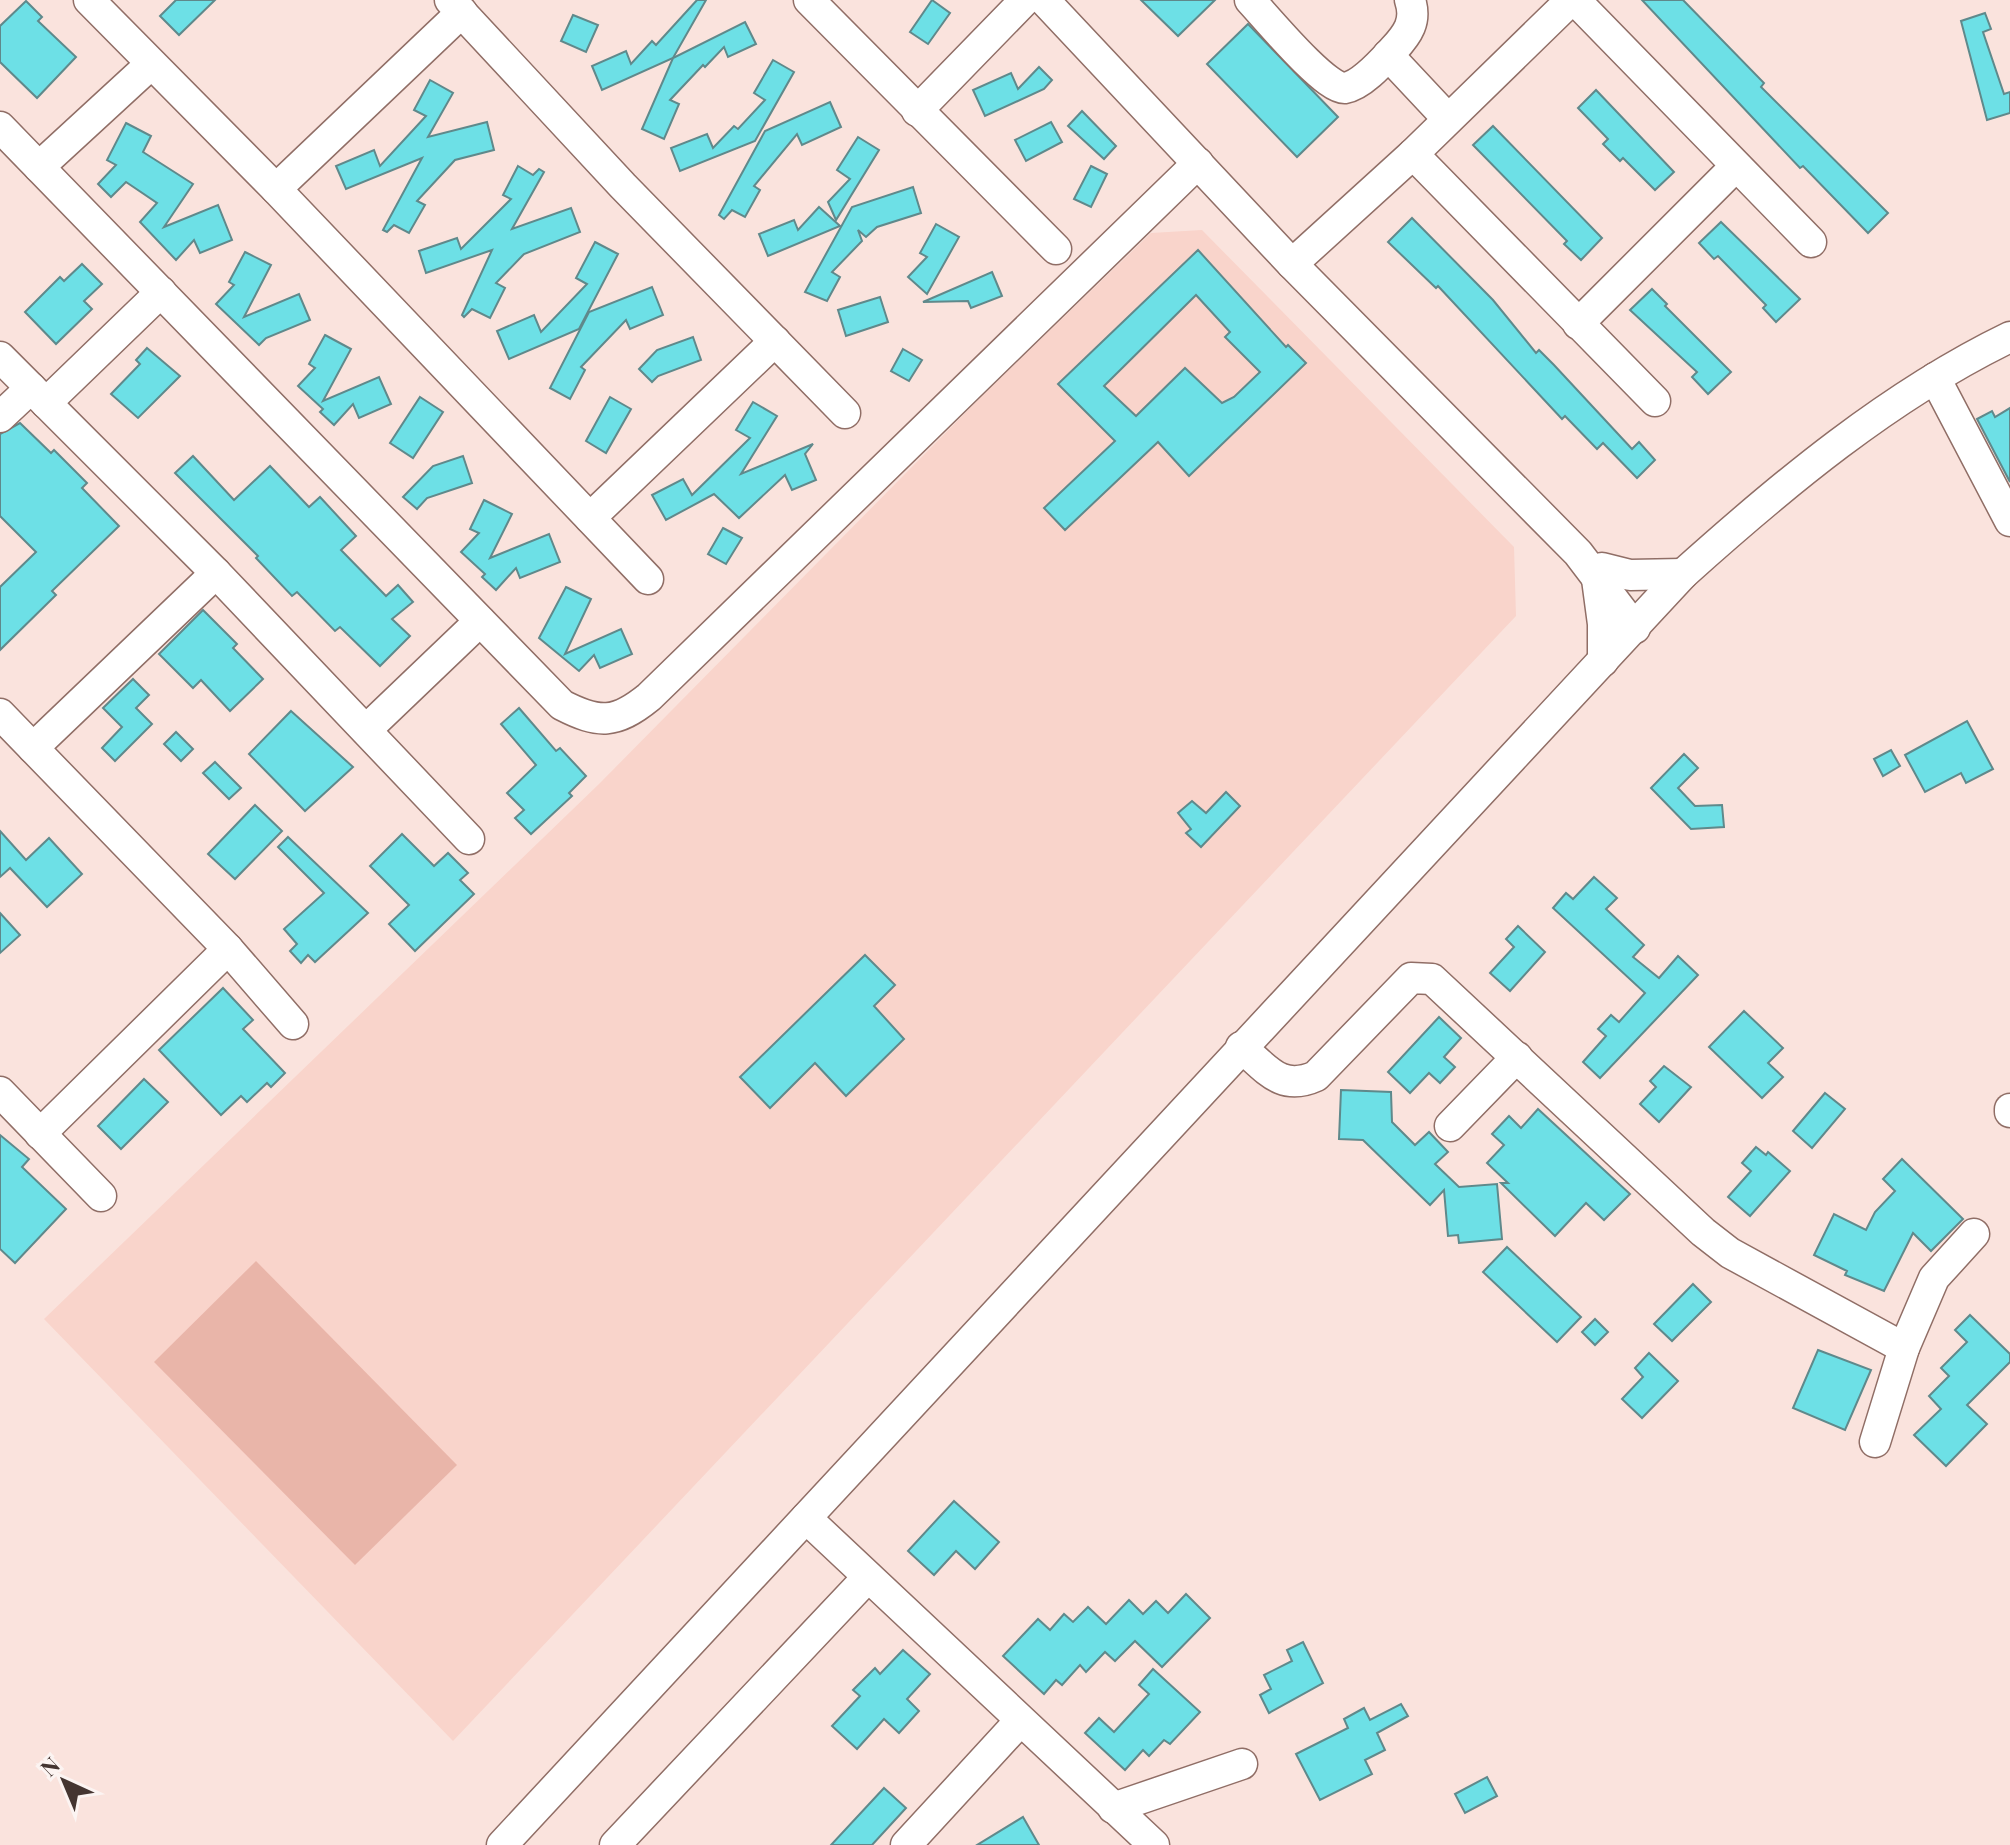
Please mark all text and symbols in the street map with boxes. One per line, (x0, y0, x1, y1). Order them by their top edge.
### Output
north arrow (24, 1741, 104, 1821)
text: N (33, 1750, 66, 1782)

